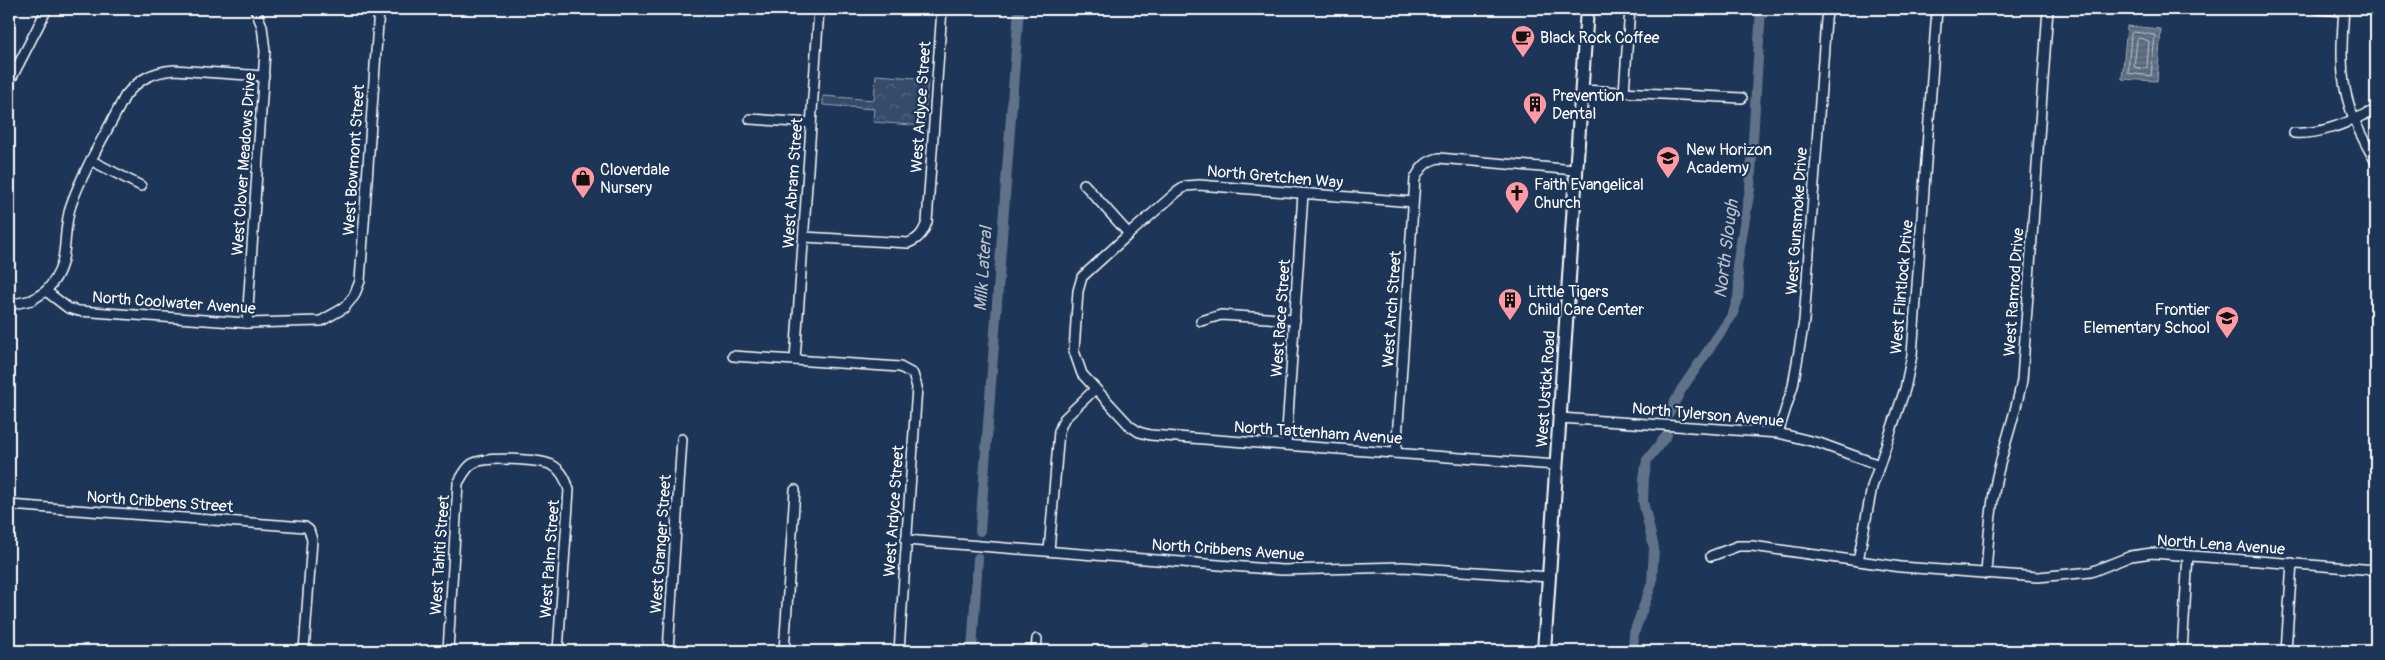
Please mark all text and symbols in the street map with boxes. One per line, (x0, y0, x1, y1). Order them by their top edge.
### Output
cafe icon: Black Rock Coffee (1510, 24, 1536, 58)
place label: Black Rock Coffee (1540, 28, 1660, 48)
street label: West Ardyce Street (906, 40, 936, 174)
street label: West Clover Meadows Drive (228, 72, 260, 256)
street label: West Bowmont Street (339, 83, 369, 236)
place label: Prevention Dental (1552, 86, 1624, 124)
building icon: Prevention Dental (1522, 91, 1548, 125)
street label: West Abram Street (778, 116, 808, 249)
place label: New Horizon Academy (1686, 140, 1772, 178)
school or university icon: New Horizon Academy (1655, 145, 1681, 179)
street label: West Gunsmoke Drive (1782, 146, 1812, 296)
place label: Cloverdale Nursery (600, 160, 670, 198)
street label: North Gretchen Way (1206, 161, 1344, 193)
shop icon: Cloverdale Nursery (570, 165, 596, 199)
place label: Faith Evangelical Church (1534, 175, 1644, 213)
church icon: Faith Evangelical Church (1504, 180, 1530, 214)
water label: North Slough (1709, 197, 1744, 300)
street label: West Flintlock Drive (1886, 219, 1918, 355)
water label: Milk Lateral (969, 224, 998, 312)
street label: West Ramrod Drive (2000, 227, 2028, 357)
street label: West Arch Street (1378, 249, 1406, 368)
street label: West Race Street (1267, 258, 1295, 378)
place label: Little Tigers Child Care Center (1528, 282, 1644, 320)
street label: North Coolwater Avenue (91, 287, 256, 319)
building icon: Little Tigers Child Care Center (1497, 287, 1523, 321)
place label: Frontier Elementary School (2084, 300, 2210, 338)
school or university icon: Frontier Elementary School (2214, 305, 2240, 339)
street label: West Ustick Road (1532, 330, 1560, 448)
street label: North Tylerson Avenue (1631, 398, 1785, 432)
street label: North Tattenham Avenue (1233, 417, 1403, 449)
street label: West Ardyce Street (879, 444, 909, 578)
street label: West Granger Street (646, 473, 676, 614)
street label: North Cribbens Street (86, 487, 234, 517)
street label: West Tahiti Street (426, 494, 454, 616)
street label: West Palm Street (536, 498, 564, 619)
street label: North Lena Avenue (2156, 531, 2286, 559)
street label: North Cribbens Avenue (1151, 535, 1305, 565)

